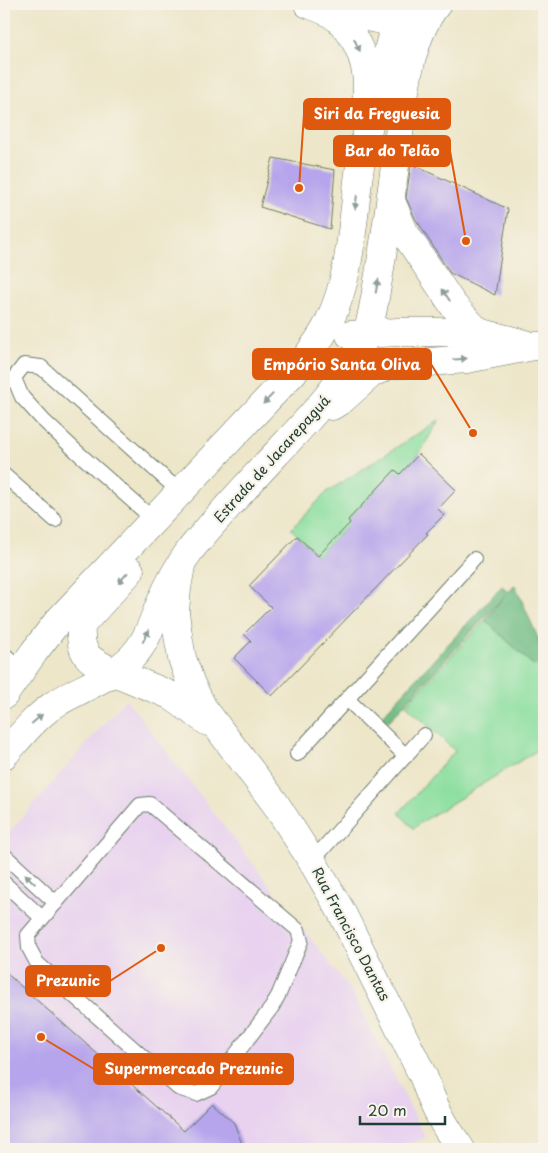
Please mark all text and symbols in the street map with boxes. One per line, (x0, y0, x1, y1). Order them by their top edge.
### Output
one-way arrow (353, 38, 361, 52)
callout: Siri da Freguesia (304, 99, 450, 129)
text: Siri da Freguesia (314, 101, 441, 124)
callout: Bar do Telão (334, 136, 450, 166)
text: Bar do Telão (344, 138, 440, 161)
one-way arrow (352, 194, 360, 210)
one-way arrow (373, 278, 381, 294)
one-way arrow (441, 288, 451, 302)
callout: Empório Santa Oliva (253, 349, 431, 379)
text: Empório Santa Oliva (263, 352, 421, 375)
one-way arrow (453, 355, 469, 363)
street label: Estrada de Jacarepaguá (209, 390, 335, 527)
one-way arrow (262, 392, 274, 404)
one-way arrow (118, 571, 129, 584)
one-way arrow (142, 629, 150, 644)
one-way arrow (30, 714, 43, 725)
street label: Rua Francisco Dantas (307, 863, 396, 1004)
one-way arrow (24, 873, 36, 885)
callout: Prezunic (26, 966, 110, 996)
text: Prezunic (36, 968, 100, 991)
callout: Supermercado Prezunic (94, 1054, 293, 1084)
text: Supermercado Prezunic (105, 1056, 283, 1079)
scale bar (360, 1093, 446, 1125)
text: 20 m (368, 1098, 407, 1121)

